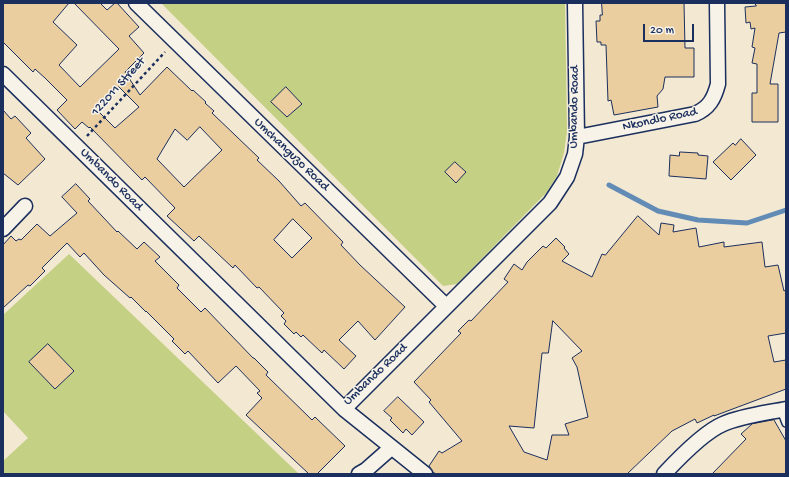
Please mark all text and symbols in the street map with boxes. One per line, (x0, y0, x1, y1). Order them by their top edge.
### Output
scale bar (645, 16, 696, 42)
text: 20 m (650, 24, 674, 38)
street label: 122011 Street (89, 54, 149, 120)
street label: Umbando Road (566, 65, 584, 149)
street label: Nkondlo Road (621, 104, 699, 136)
street label: Umchanguzo Road (250, 115, 332, 195)
street label: Umbando Road (76, 145, 146, 215)
street label: Umbando Road (341, 341, 411, 409)

